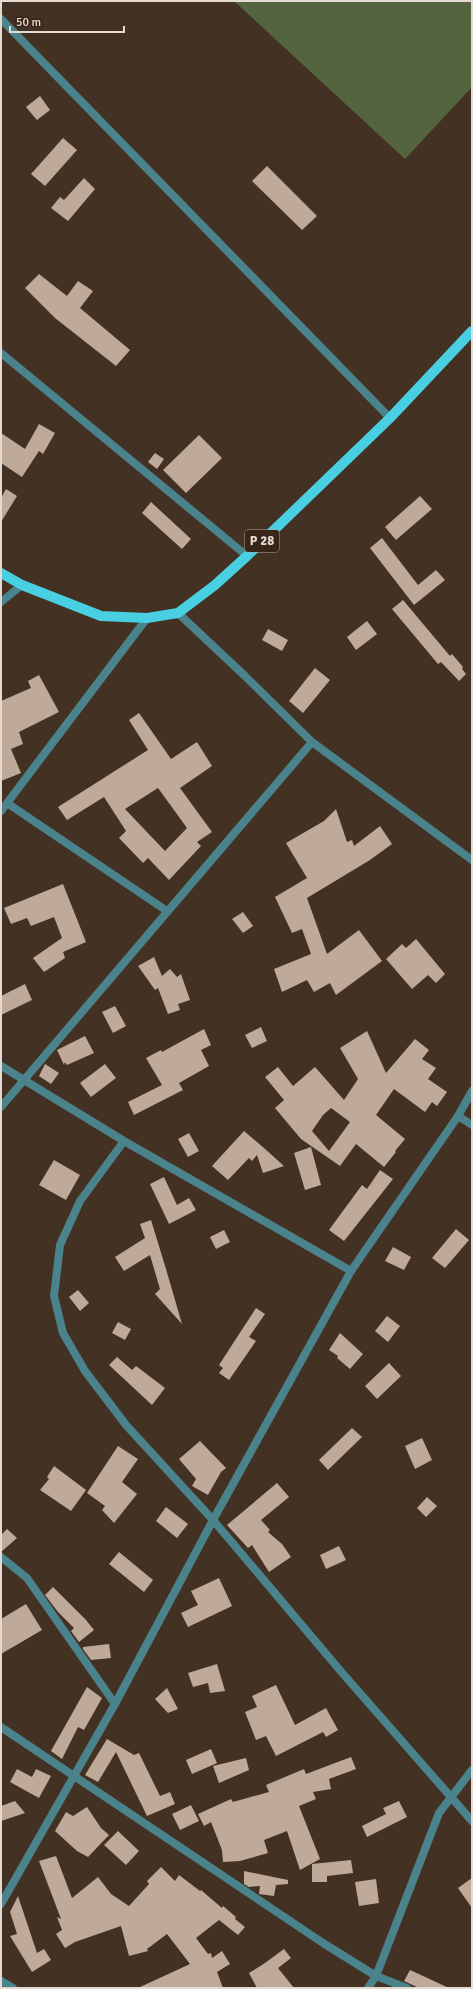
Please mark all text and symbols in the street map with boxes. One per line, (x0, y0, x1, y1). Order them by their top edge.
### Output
scale bar (10, 8, 124, 34)
text: 50 m (16, 15, 41, 30)
road number: P 28 (245, 530, 279, 552)

